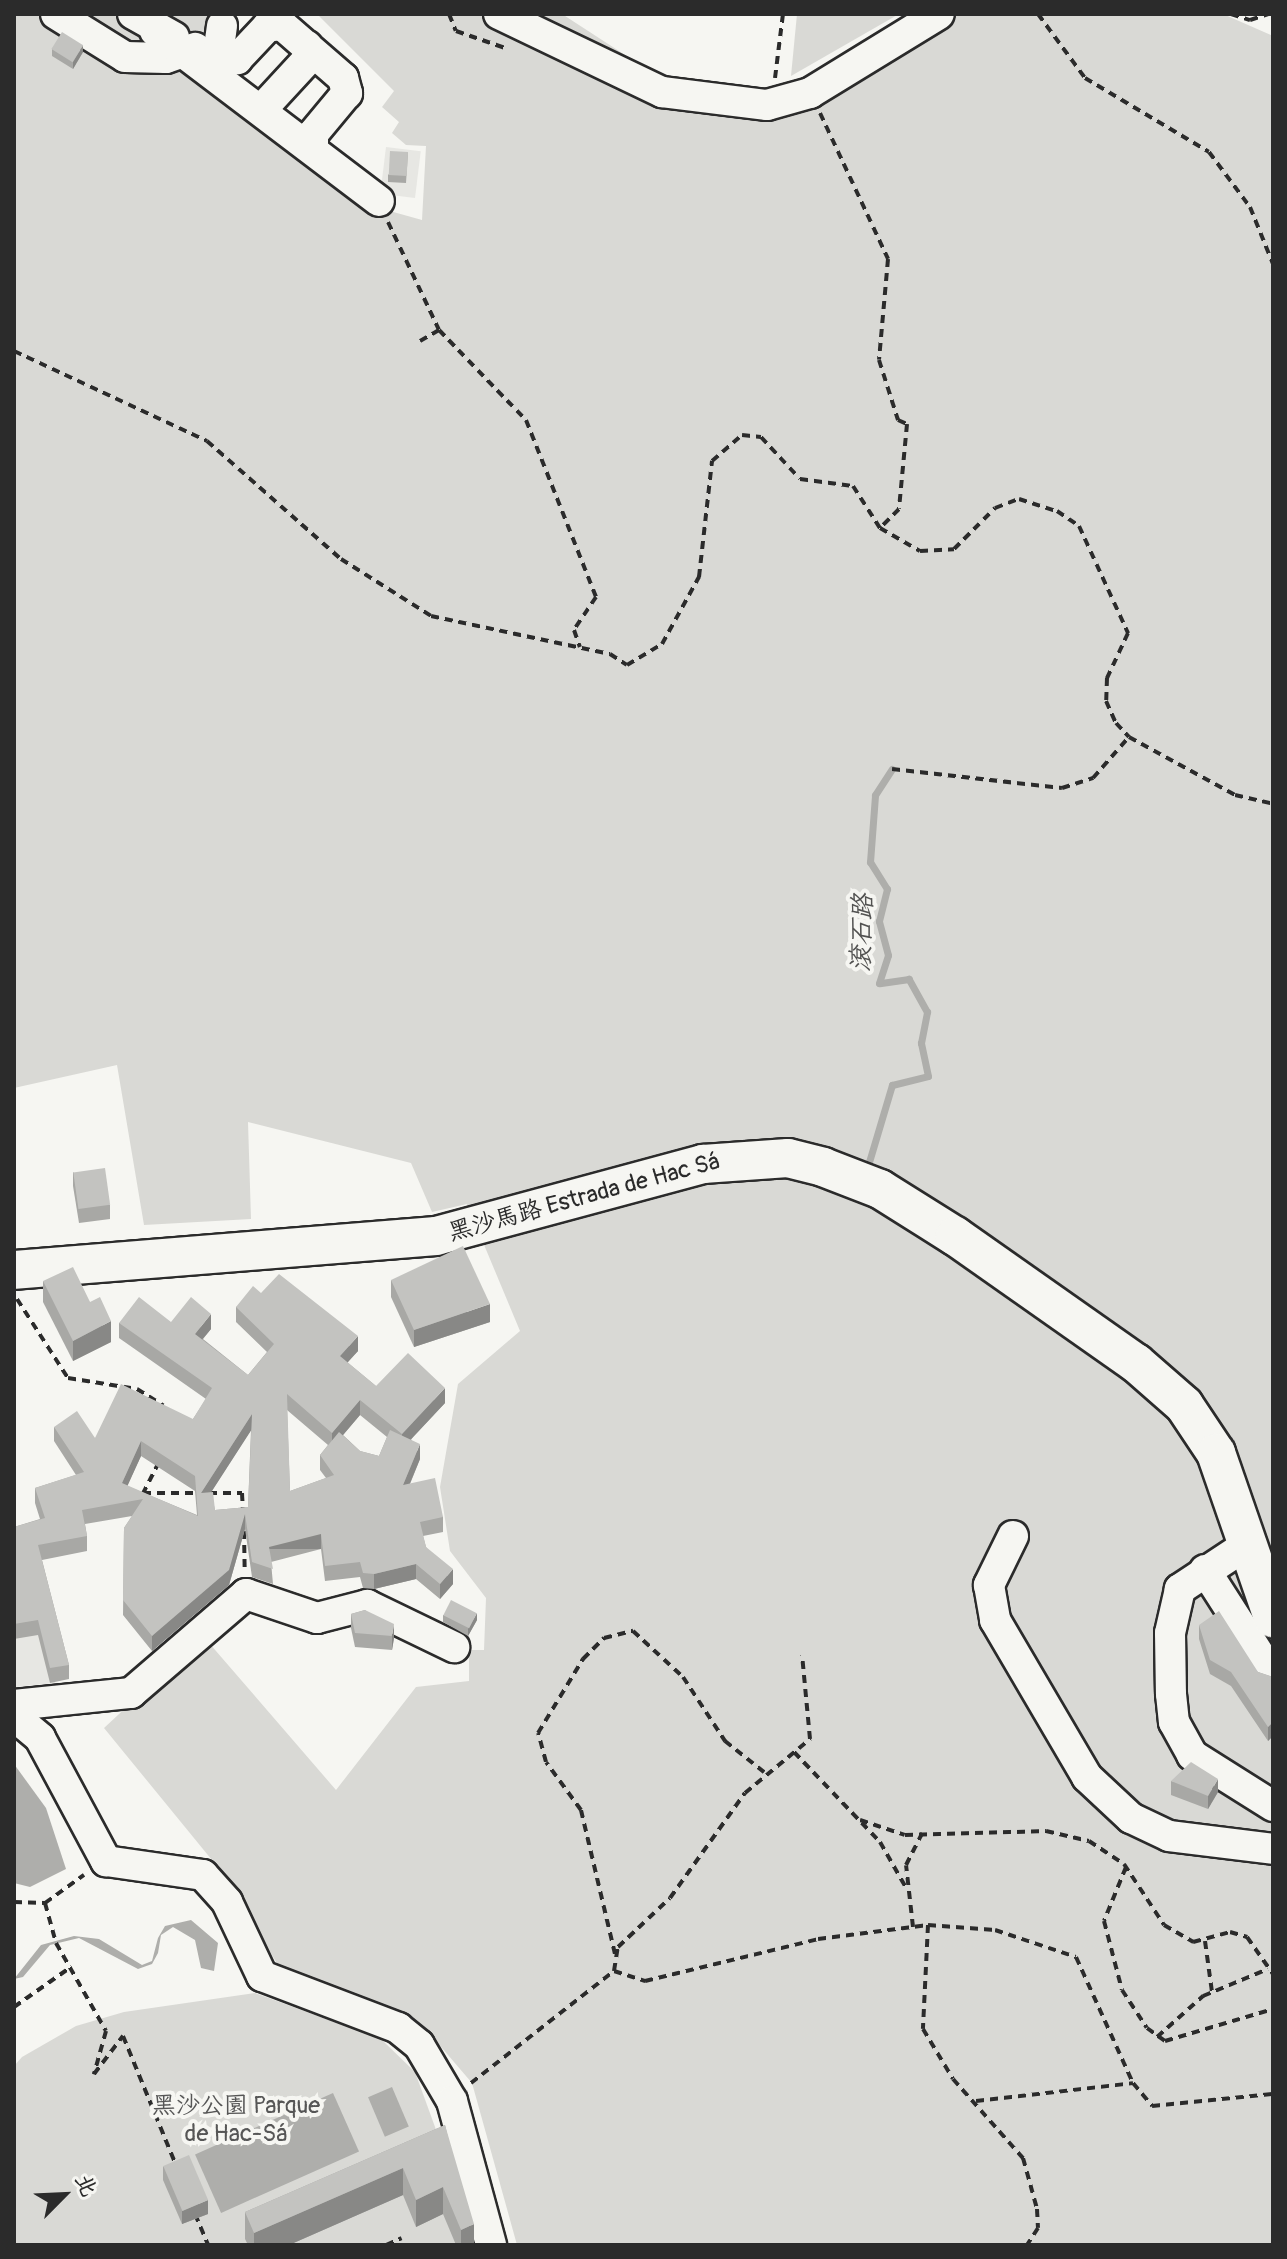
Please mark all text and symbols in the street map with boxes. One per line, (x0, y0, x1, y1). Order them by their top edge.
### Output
water label: 滾石路 (846, 893, 880, 973)
street label: 黑沙馬路 Estrada de Hac Sá (445, 1147, 723, 1247)
park label: 黑沙公園 Parque de Hac-Sá (152, 2092, 320, 2148)
north arrow (24, 2155, 104, 2235)
text: 北 (69, 2169, 103, 2201)

